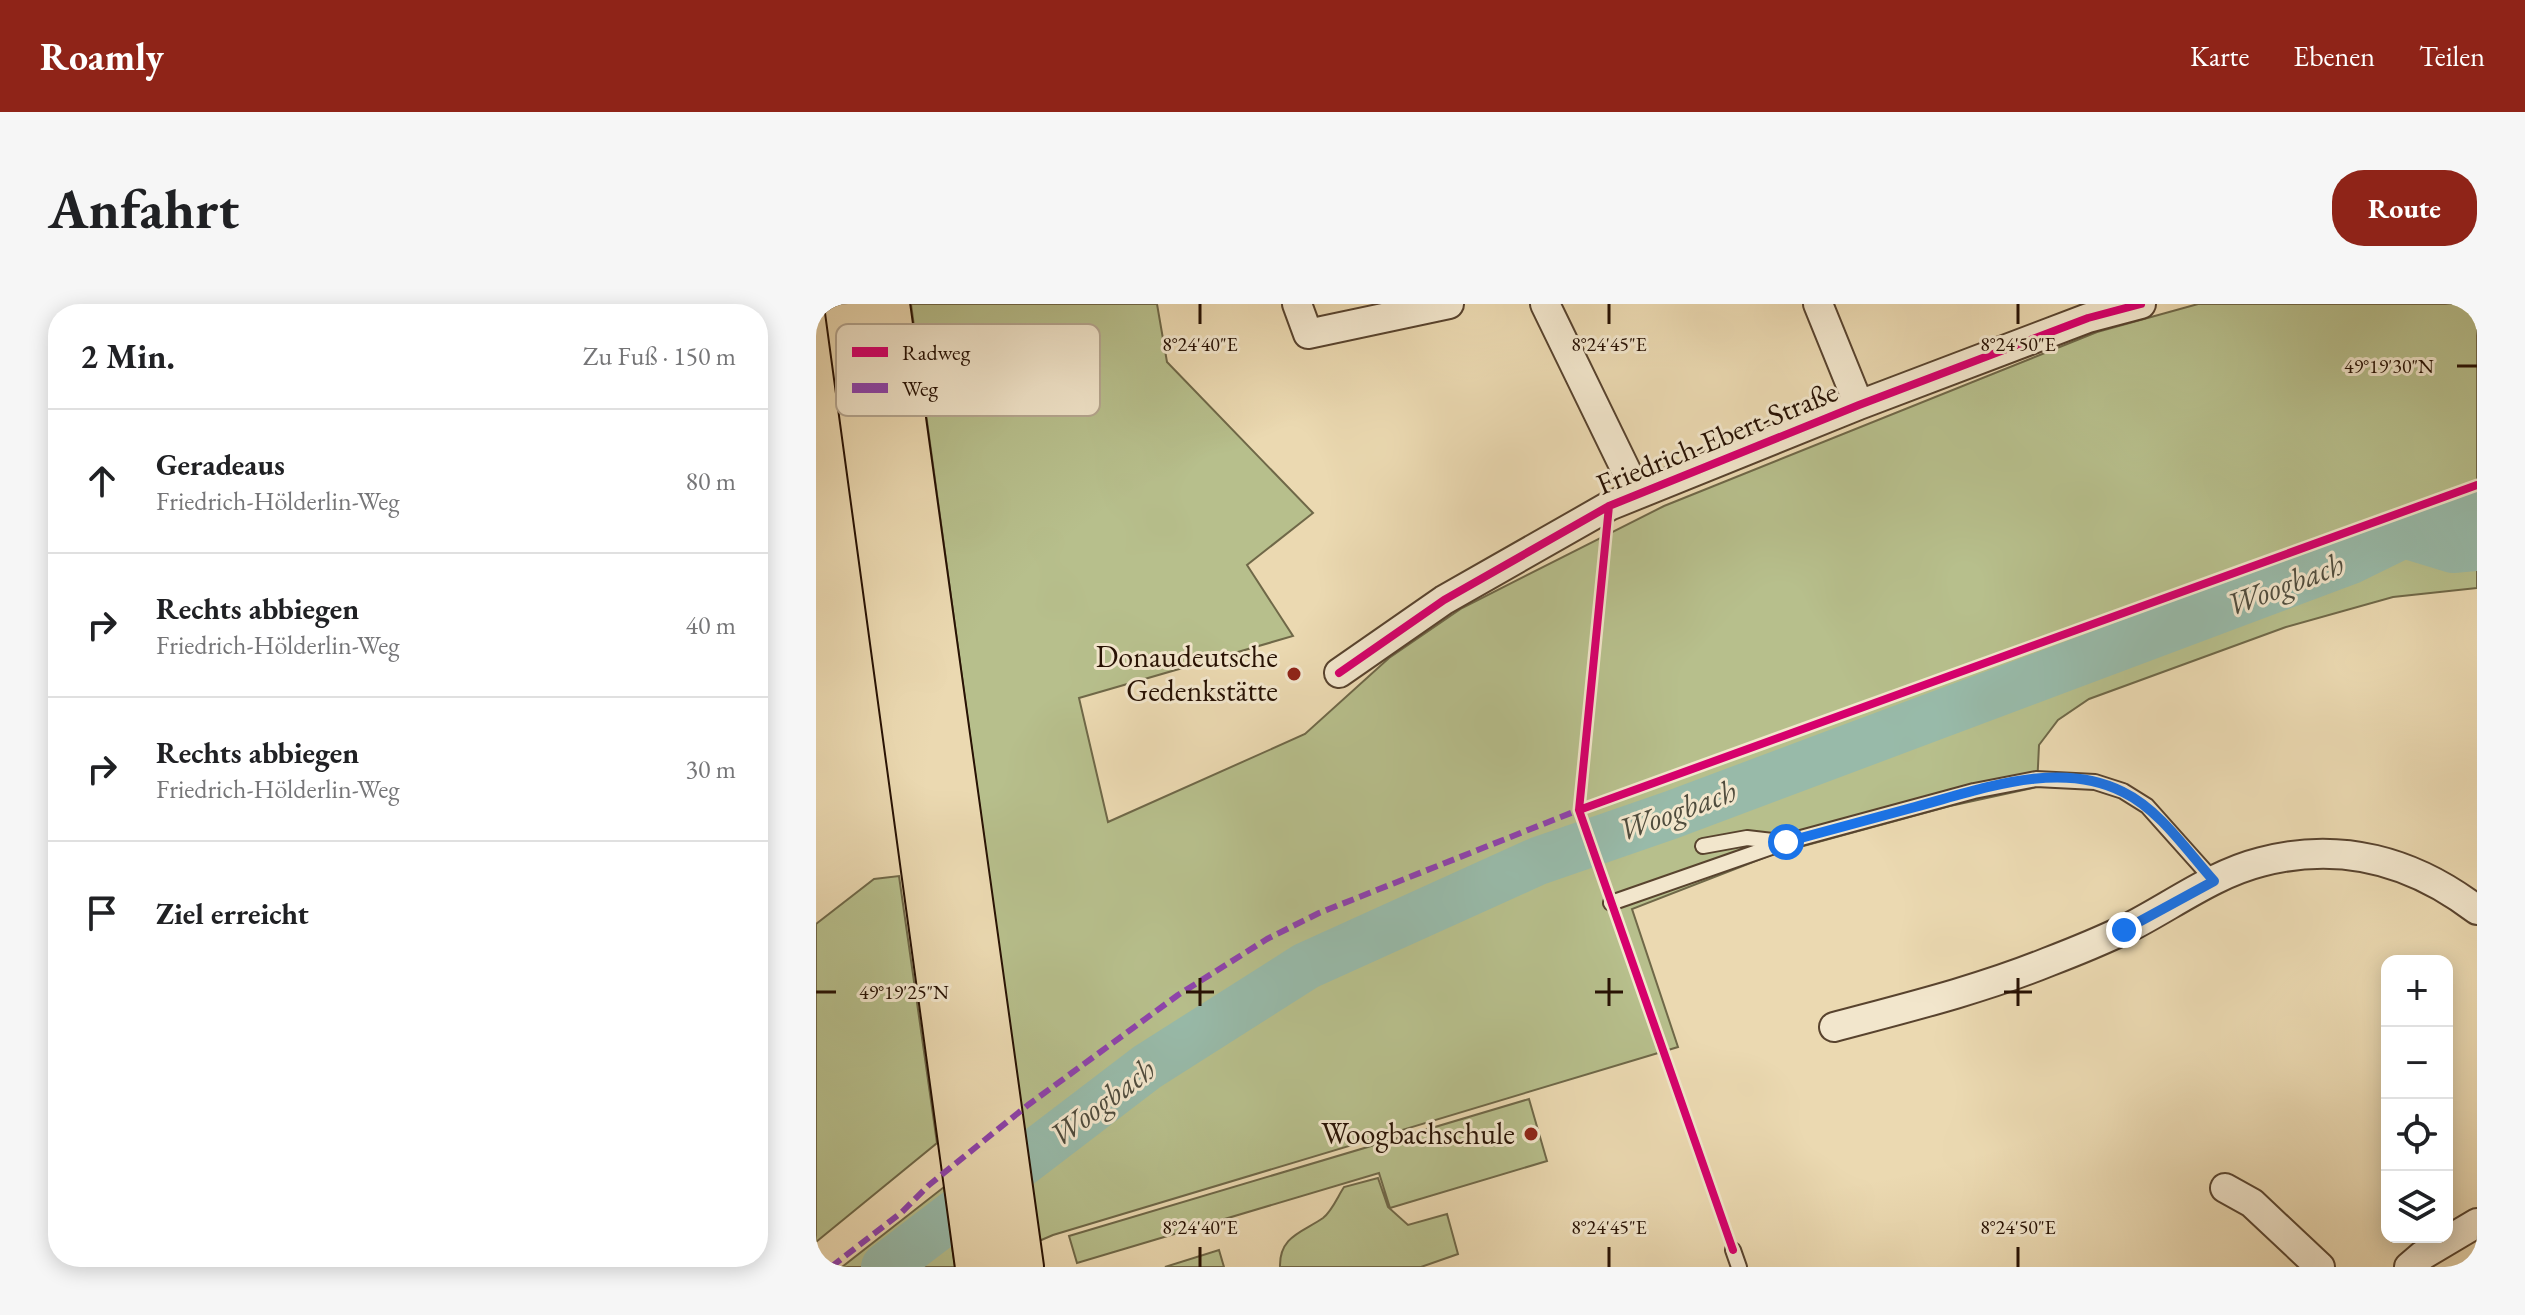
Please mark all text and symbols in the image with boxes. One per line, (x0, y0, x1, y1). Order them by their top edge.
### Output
text: Roamly (40, 32, 164, 81)
text: Karte (2190, 38, 2249, 74)
text: Ebenen (2293, 38, 2375, 74)
text: Teilen (2419, 38, 2485, 74)
button: Route (2332, 170, 2477, 246)
text: Anfahrt (48, 172, 239, 245)
legend (836, 324, 1100, 416)
text: 8°24'40"E (1162, 331, 1238, 357)
text: 8°24'45"E (1571, 331, 1647, 357)
text: 8°24'50"E (1980, 331, 2056, 357)
text: 2 Min. (80, 334, 175, 378)
text: Radweg (902, 338, 971, 367)
text: Zu Fuß · 150 m (583, 339, 736, 373)
text: 49°19'30"N (2344, 353, 2434, 379)
street label: Friedrich-Ebert-Straße (1591, 371, 1843, 504)
text: Weg (902, 374, 939, 403)
text: Geradeaus (156, 445, 285, 484)
icon: ahead (80, 459, 124, 503)
text: 80 m (686, 464, 736, 498)
text: Friedrich-Hölderlin-Weg (156, 484, 400, 518)
water label: Woogbach (2220, 542, 2350, 626)
text: Rechts abbiegen (156, 589, 359, 628)
icon: right (80, 603, 124, 647)
text: 40 m (686, 608, 736, 642)
text: Friedrich-Hölderlin-Weg (156, 628, 400, 662)
place label: Donaudeutsche Gedenkstätte (1096, 637, 1278, 710)
marker: Donaudeutsche Gedenkstätte (1285, 665, 1303, 683)
text: Rechts abbiegen (156, 733, 359, 772)
icon: right (80, 747, 124, 791)
text: 30 m (686, 752, 736, 786)
water label: Woogbach (1612, 769, 1742, 851)
text: Friedrich-Hölderlin-Weg (156, 772, 400, 806)
route start (1768, 824, 1804, 860)
icon: arrive (80, 891, 124, 935)
text: Ziel erreicht (156, 894, 309, 933)
route end (2106, 912, 2142, 948)
map controls (2381, 955, 2453, 1243)
button: + (2381, 955, 2453, 1027)
text: 49°19'25"N (859, 979, 949, 1005)
button: − (2381, 1027, 2453, 1099)
water label: Woogbach (1040, 1048, 1164, 1156)
button: locate (2381, 1099, 2453, 1171)
place label: Woogbachschule (1321, 1114, 1515, 1153)
marker: Woogbachschule (1522, 1125, 1540, 1143)
button: layers (2381, 1171, 2453, 1243)
text: 8°24'40"E (1162, 1214, 1238, 1240)
text: 8°24'45"E (1571, 1214, 1647, 1240)
text: 8°24'50"E (1980, 1214, 2056, 1240)

